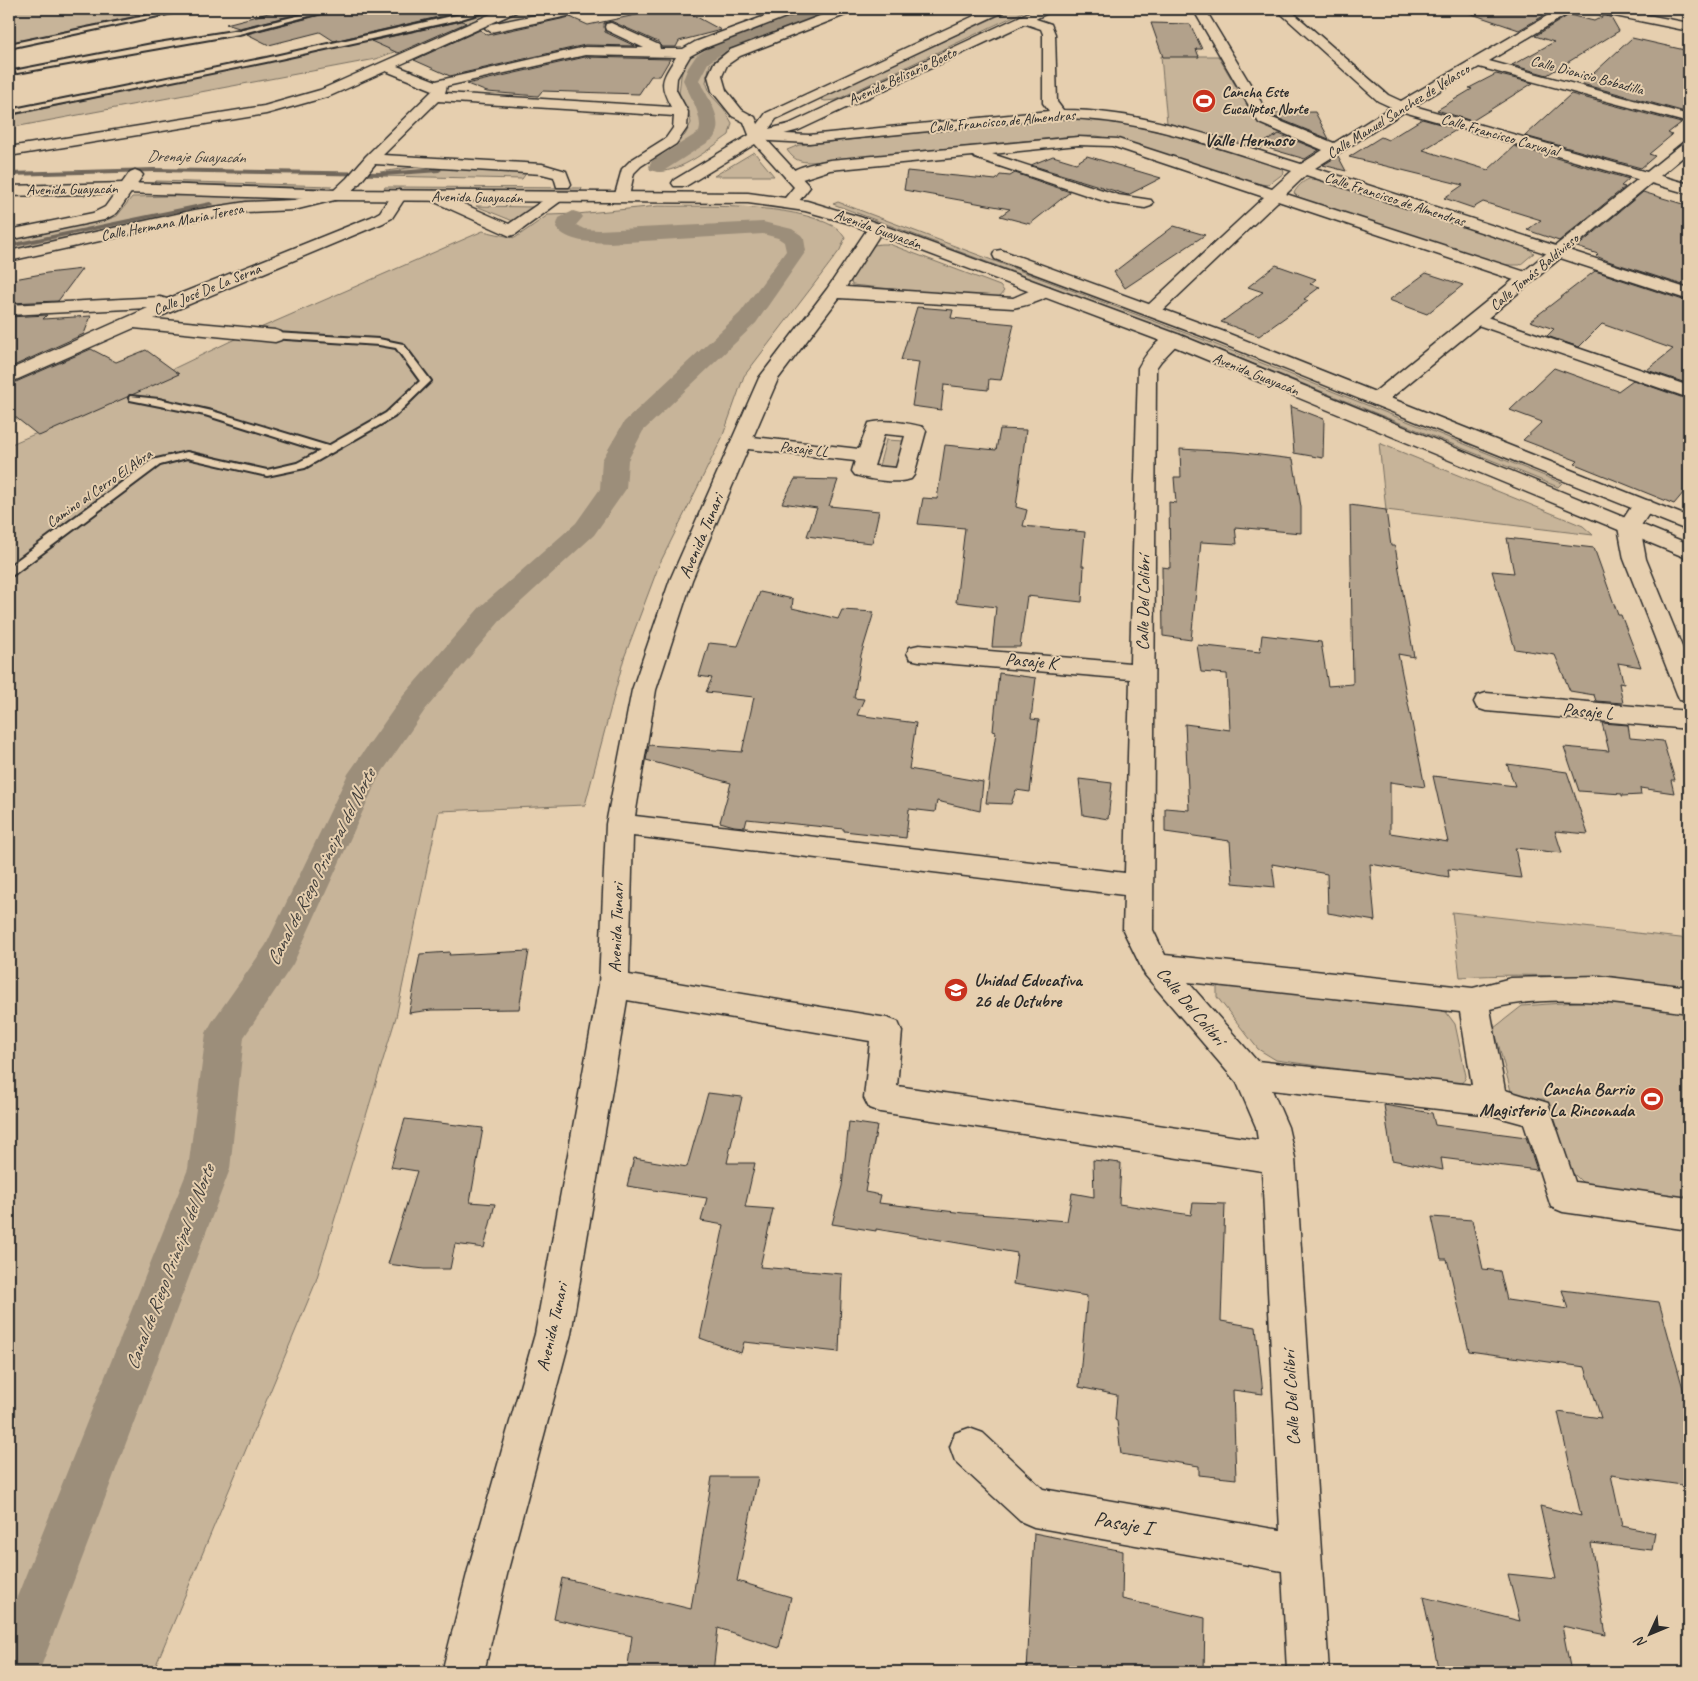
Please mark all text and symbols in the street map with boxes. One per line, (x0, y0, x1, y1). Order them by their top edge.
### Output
street label: Avenida Belisario Boeto (845, 42, 961, 110)
street label: Calle Dionisio Bobadilla (1528, 51, 1646, 100)
street label: Calle Manuel Sanchez de Velasco (1323, 59, 1475, 163)
place label: Cancha Este Eucaliptos Norte (1222, 83, 1309, 119)
sports icon: Cancha Este Eucaliptos Norte (1191, 88, 1217, 114)
street label: Calle Francisco de Almendras (928, 105, 1078, 137)
street label: Calle Francisco Carvajal (1439, 110, 1563, 162)
district label: Valle Hermoso (1204, 128, 1296, 152)
water label: Drenaje Guayacán (147, 146, 247, 168)
street label: Calle Francisco de Almendras (1322, 168, 1469, 232)
street label: Avenida Guayacán (26, 179, 119, 200)
street label: Avenida Guayacán (431, 187, 524, 208)
street label: Calle Hermana Maria Teresa (99, 199, 246, 246)
street label: Avenida Guayacán (832, 205, 925, 254)
street label: Calle Tomás Baldivieso (1486, 229, 1584, 315)
street label: Calle José De La Serna (151, 259, 265, 320)
street label: Avenida Guayacán (1210, 349, 1303, 401)
street label: Pasaje LL (779, 437, 830, 462)
street label: Camino al Cerro El Abra (43, 444, 157, 532)
street label: Avenida Tunari (673, 488, 730, 581)
street label: Calle Del Colibrí (1131, 551, 1155, 651)
street label: Pasaje K (1004, 648, 1062, 675)
street label: Pasaje L (1562, 698, 1615, 724)
water label: Canal de Riego Principal del Norte (261, 763, 382, 970)
street label: Avenida Tunari (603, 880, 629, 973)
street label: Calle Del Colibrí (1152, 962, 1232, 1052)
place label: Unidad Educativa 26 de Octubre (974, 969, 1083, 1012)
school or university icon: Unidad Educativa 26 de Octubre (943, 977, 969, 1003)
place label: Cancha Barrio Magisterio La Rinconada (1479, 1078, 1636, 1121)
sports icon: Cancha Barrio Magisterio La Rinconada (1639, 1086, 1665, 1112)
water label: Canal de Riego Principal del Norte (120, 1159, 221, 1373)
street label: Avenida Tunari (531, 1278, 573, 1373)
street label: Calle Del Colibrí (1277, 1346, 1304, 1446)
street label: Pasaje I (1092, 1505, 1158, 1542)
north arrow (1626, 1608, 1676, 1658)
text: N (1630, 1632, 1650, 1652)

